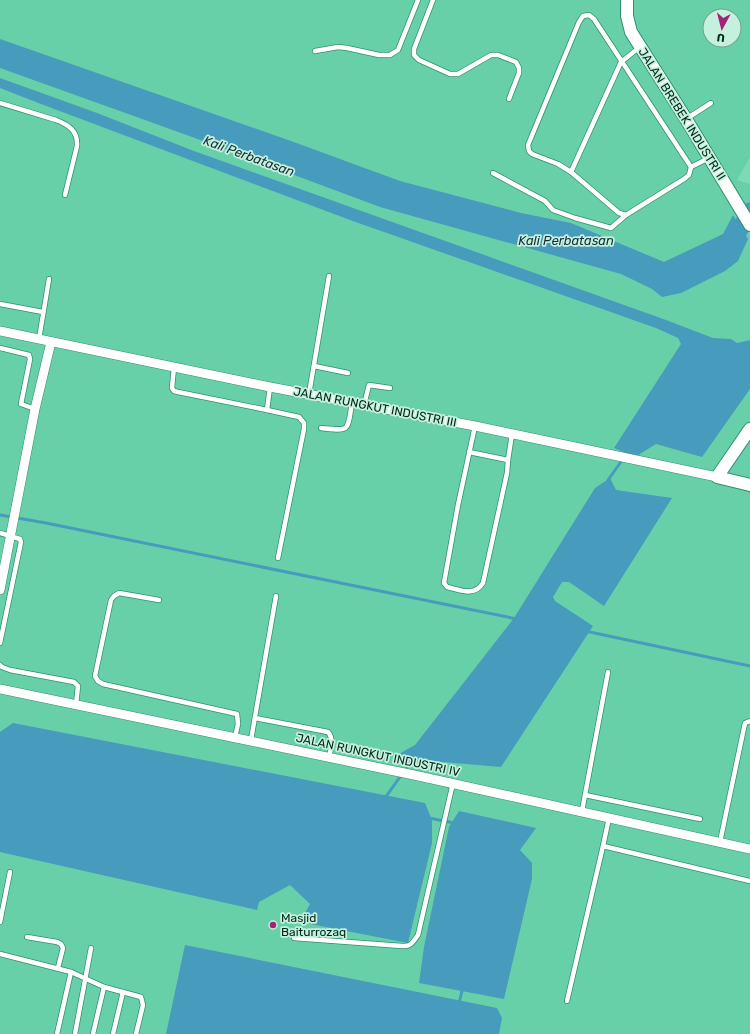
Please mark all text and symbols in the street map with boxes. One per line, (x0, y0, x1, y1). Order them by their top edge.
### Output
north arrow (702, 8, 742, 48)
text: U (716, 30, 726, 44)
street label: JALAN BREBEK INDUSTRI II (635, 45, 729, 183)
water label: Kali Perbatasan (202, 133, 297, 179)
water label: Kali Perbatasan (518, 233, 614, 248)
street label: JALAN RUNGKUT INDUSTRI III (292, 384, 458, 430)
street label: JALAN RUNGKUT INDUSTRI IV (295, 731, 461, 779)
place label: Masjid Baiturrozaq (281, 911, 346, 939)
marker: Masjid Baiturrozaq (268, 920, 278, 930)

